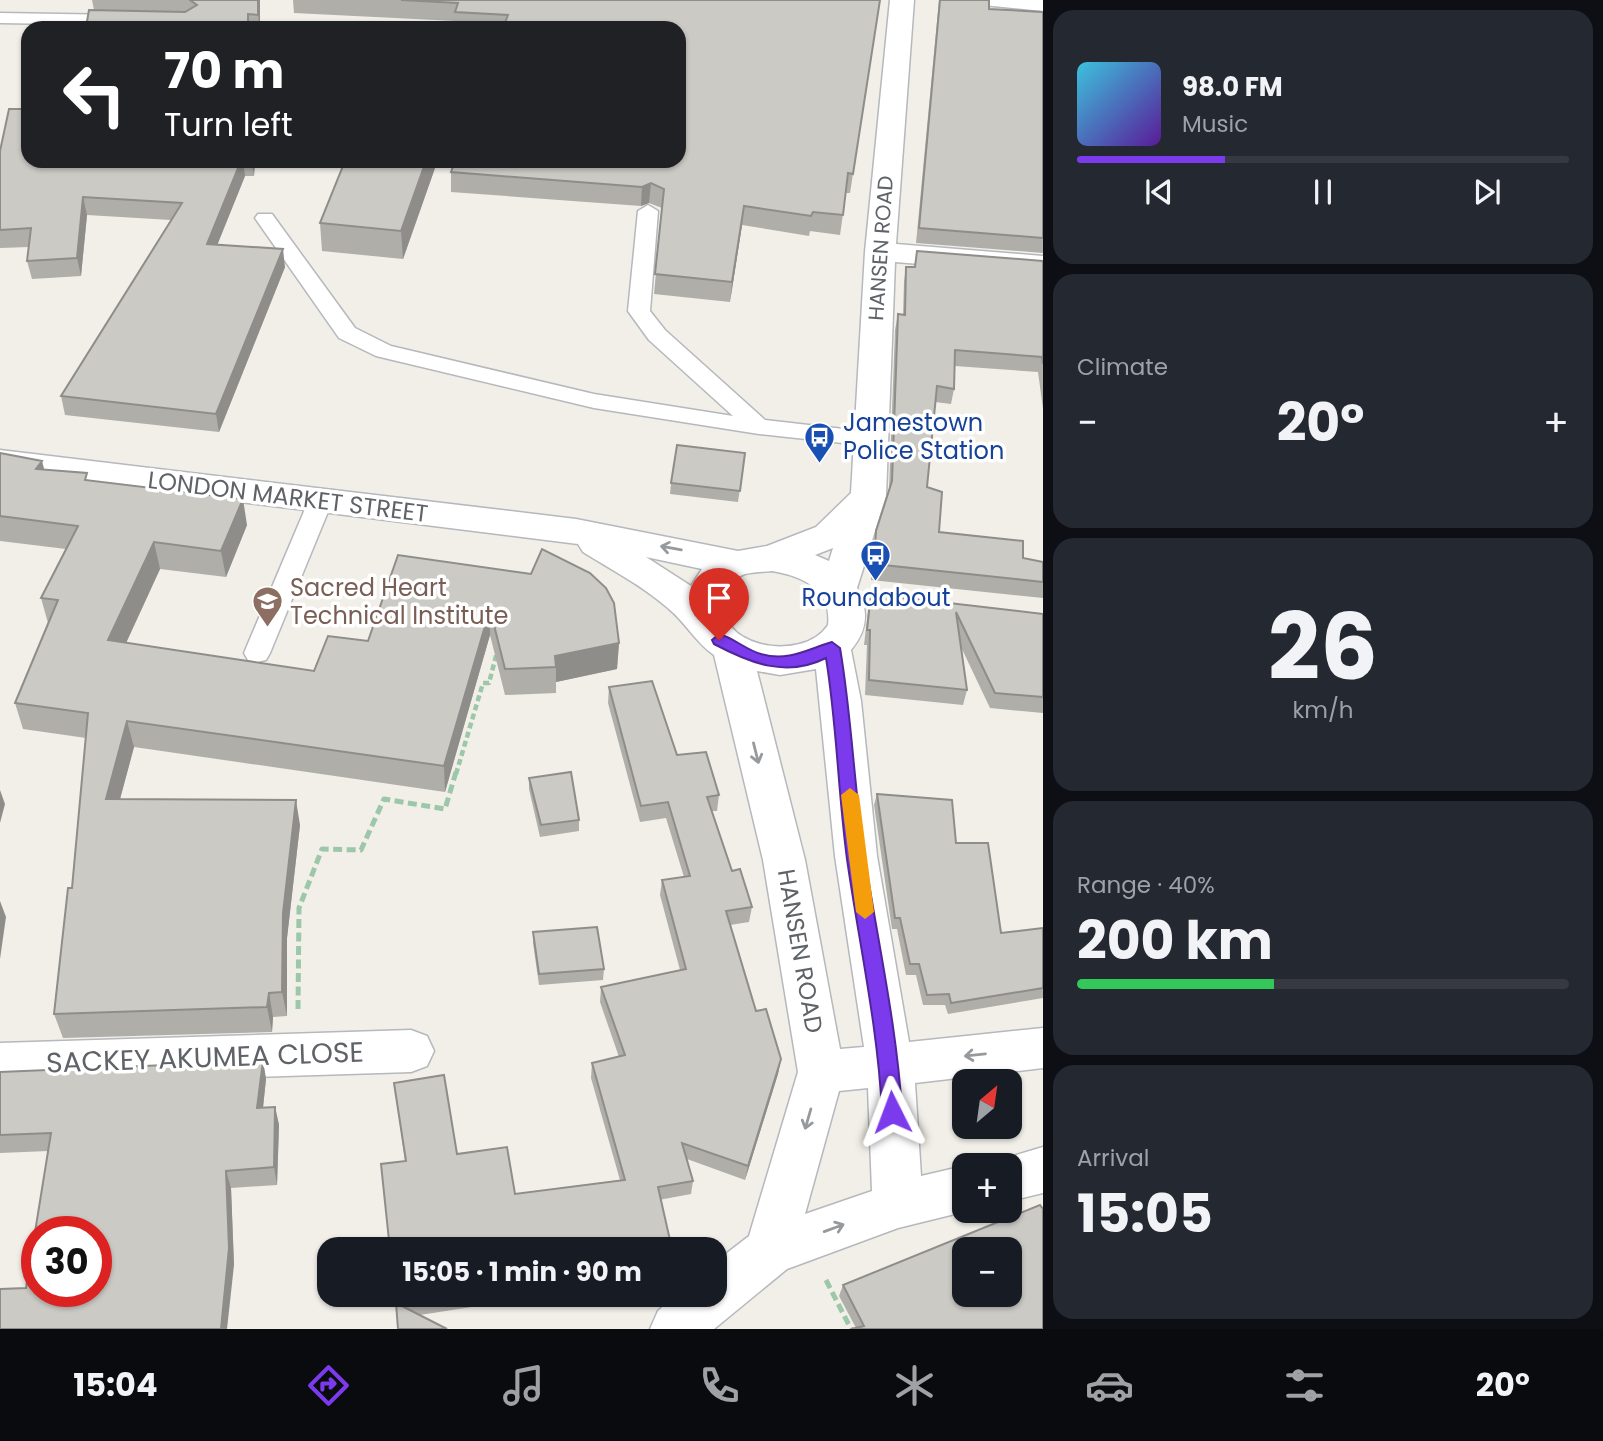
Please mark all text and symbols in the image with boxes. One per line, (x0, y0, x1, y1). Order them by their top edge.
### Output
text: 70 m (164, 37, 284, 105)
icon: left (49, 49, 140, 140)
text: 98.0 FM (1182, 69, 1283, 105)
text: Turn left (164, 102, 293, 147)
text: Music (1182, 108, 1248, 140)
icon: previous (1140, 173, 1178, 211)
icon: pause (1304, 173, 1342, 211)
icon: next (1468, 173, 1506, 211)
street label: HANSEN ROAD (861, 175, 900, 321)
text: Climate (1077, 351, 1168, 383)
text: 20° (1277, 386, 1364, 459)
text: − (1077, 396, 1098, 449)
text: + (1543, 396, 1569, 449)
place label: Jamestown Police Station (843, 406, 1004, 467)
bus stop icon: Jamestown Police Station (803, 420, 837, 464)
street label: LONDON MARKET STREET (146, 463, 430, 530)
bus stop icon: Roundabout (859, 539, 893, 583)
one-way arrow (660, 541, 683, 554)
pin (689, 568, 749, 640)
place label: Sacred Heart Technical Institute (290, 571, 508, 632)
icon: arrive (700, 579, 738, 617)
place label: Roundabout (802, 581, 950, 614)
text: 26 (1268, 583, 1378, 711)
school or university icon: Sacred Heart Technical Institute (250, 585, 284, 629)
text: km/h (1292, 694, 1354, 726)
one-way arrow (750, 741, 763, 764)
street label: HANSEN ROAD (770, 866, 831, 1035)
text: Range · 40% (1077, 869, 1215, 901)
text: 200 km (1077, 904, 1273, 977)
street label: SACKEY AKUMEA CLOSE (46, 1032, 364, 1083)
one-way arrow (964, 1049, 987, 1062)
north arrow (952, 1069, 1022, 1139)
map controls (952, 1069, 1022, 1307)
position arrow (855, 1075, 929, 1149)
one-way arrow (800, 1108, 813, 1130)
text: Arrival (1077, 1142, 1149, 1174)
button: + (952, 1153, 1022, 1223)
text: 15:05 (1077, 1177, 1213, 1250)
speed limit sign: 30 (21, 1216, 112, 1307)
one-way arrow (822, 1221, 844, 1233)
button: − (952, 1237, 1022, 1307)
text: 15:05 · 1 min · 90 m (402, 1254, 642, 1290)
icon: directions (304, 1361, 353, 1410)
icon: music (499, 1361, 548, 1410)
icon: phone (695, 1361, 744, 1410)
icon: climate (890, 1361, 939, 1410)
icon: car (1085, 1361, 1134, 1410)
icon: filters (1280, 1361, 1329, 1410)
text: 15:04 (73, 1362, 158, 1407)
text: 20° (1476, 1362, 1530, 1407)

